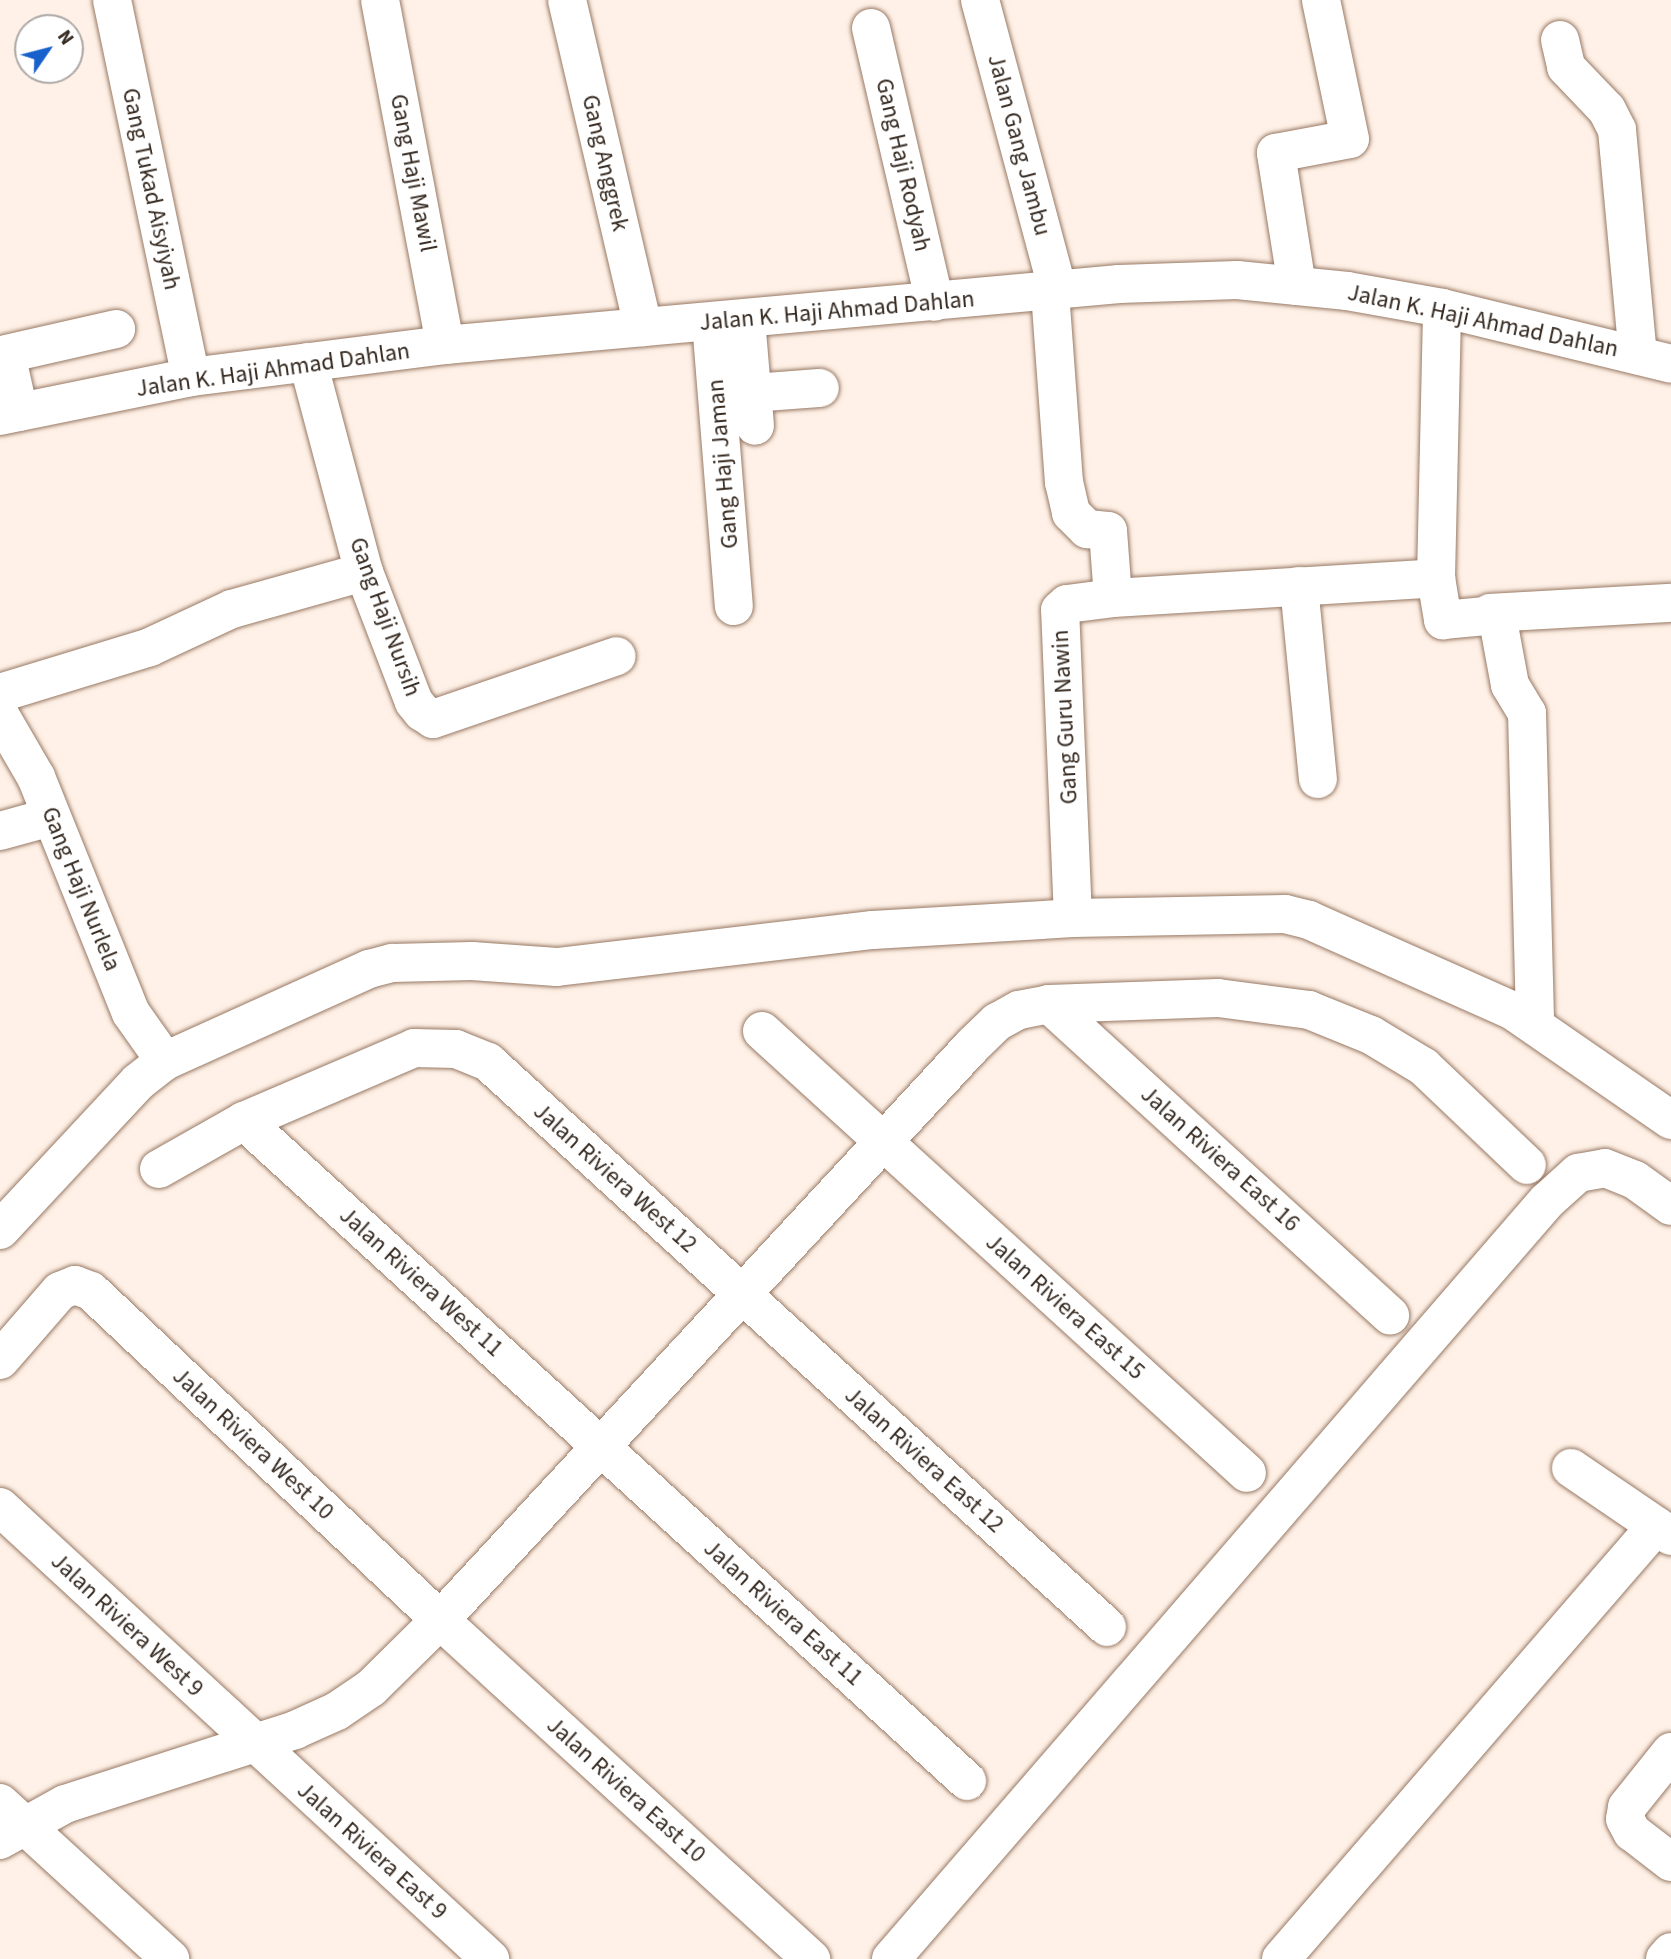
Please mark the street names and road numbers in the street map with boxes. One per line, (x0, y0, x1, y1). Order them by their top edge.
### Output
street label: Jalan Gang Jambu (981, 51, 1057, 239)
street label: Gang Haji Rodyah (869, 76, 937, 254)
street label: Gang Tukad Aisyiyah (116, 85, 186, 293)
street label: Gang Haji Mawil (384, 92, 442, 254)
street label: Gang Anggrek (575, 92, 635, 234)
street label: Jalan K. Haji Ahmad Dahlan (1345, 278, 1621, 364)
street label: Jalan K. Haji Ahmad Dahlan (698, 285, 976, 337)
street label: Jalan K. Haji Ahmad Dahlan (134, 337, 412, 403)
street label: Gang Haji Jaman (701, 378, 745, 550)
street label: Gang Haji Nursih (343, 534, 427, 700)
street label: Gang Guru Nawin (1046, 629, 1084, 805)
street label: Gang Haji Nurlela (35, 803, 127, 975)
street label: Jalan Riviera East 16 (1135, 1080, 1305, 1238)
street label: Jalan Riviera West 12 (527, 1097, 703, 1259)
street label: Jalan Riviera West 11 (333, 1201, 509, 1363)
street label: Jalan Riviera East 15 (980, 1228, 1150, 1386)
street label: Jalan Riviera West 10 (166, 1362, 340, 1526)
street label: Jalan Riviera East 12 (839, 1381, 1009, 1539)
street label: Jalan Riviera East 11 (698, 1534, 868, 1692)
street label: Jalan Riviera West 9 (45, 1547, 209, 1703)
street label: Jalan Riviera East 10 (541, 1711, 711, 1869)
street label: Jalan Riviera East 9 (291, 1776, 453, 1926)

